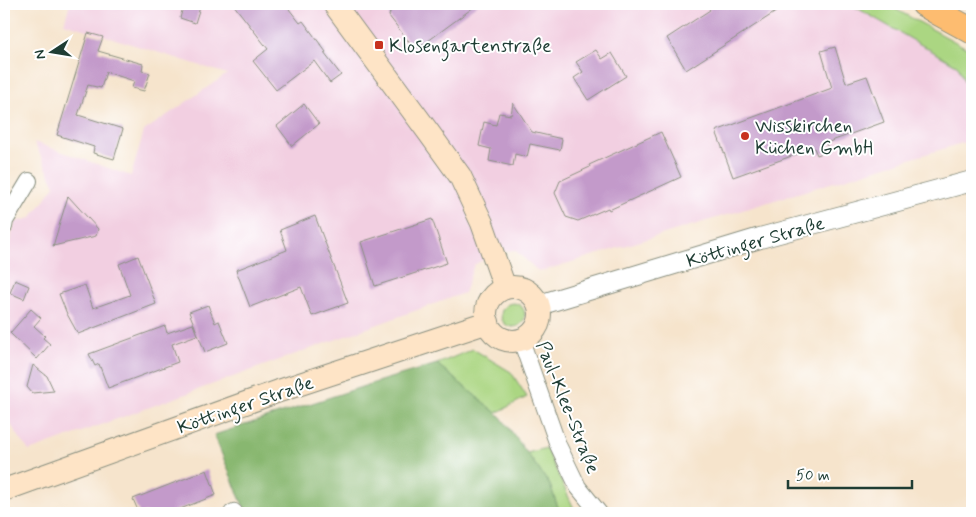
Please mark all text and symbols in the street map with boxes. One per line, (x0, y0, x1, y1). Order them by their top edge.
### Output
north arrow (28, 28, 78, 78)
place label: Klosengartenstraße (389, 34, 551, 62)
marker: Klosengartenstraße (373, 39, 385, 51)
text: N (30, 48, 50, 61)
place label: Wisskirchen Küchen GmbH (755, 114, 873, 161)
marker: Wisskirchen Küchen GmbH (739, 130, 751, 142)
street label: Köttinger Straße (684, 211, 828, 277)
street label: Paul-Klee-Straße (530, 338, 606, 478)
street label: Köttinger Straße (174, 370, 318, 443)
scale bar (788, 457, 912, 489)
text: 50 m (796, 466, 830, 486)

